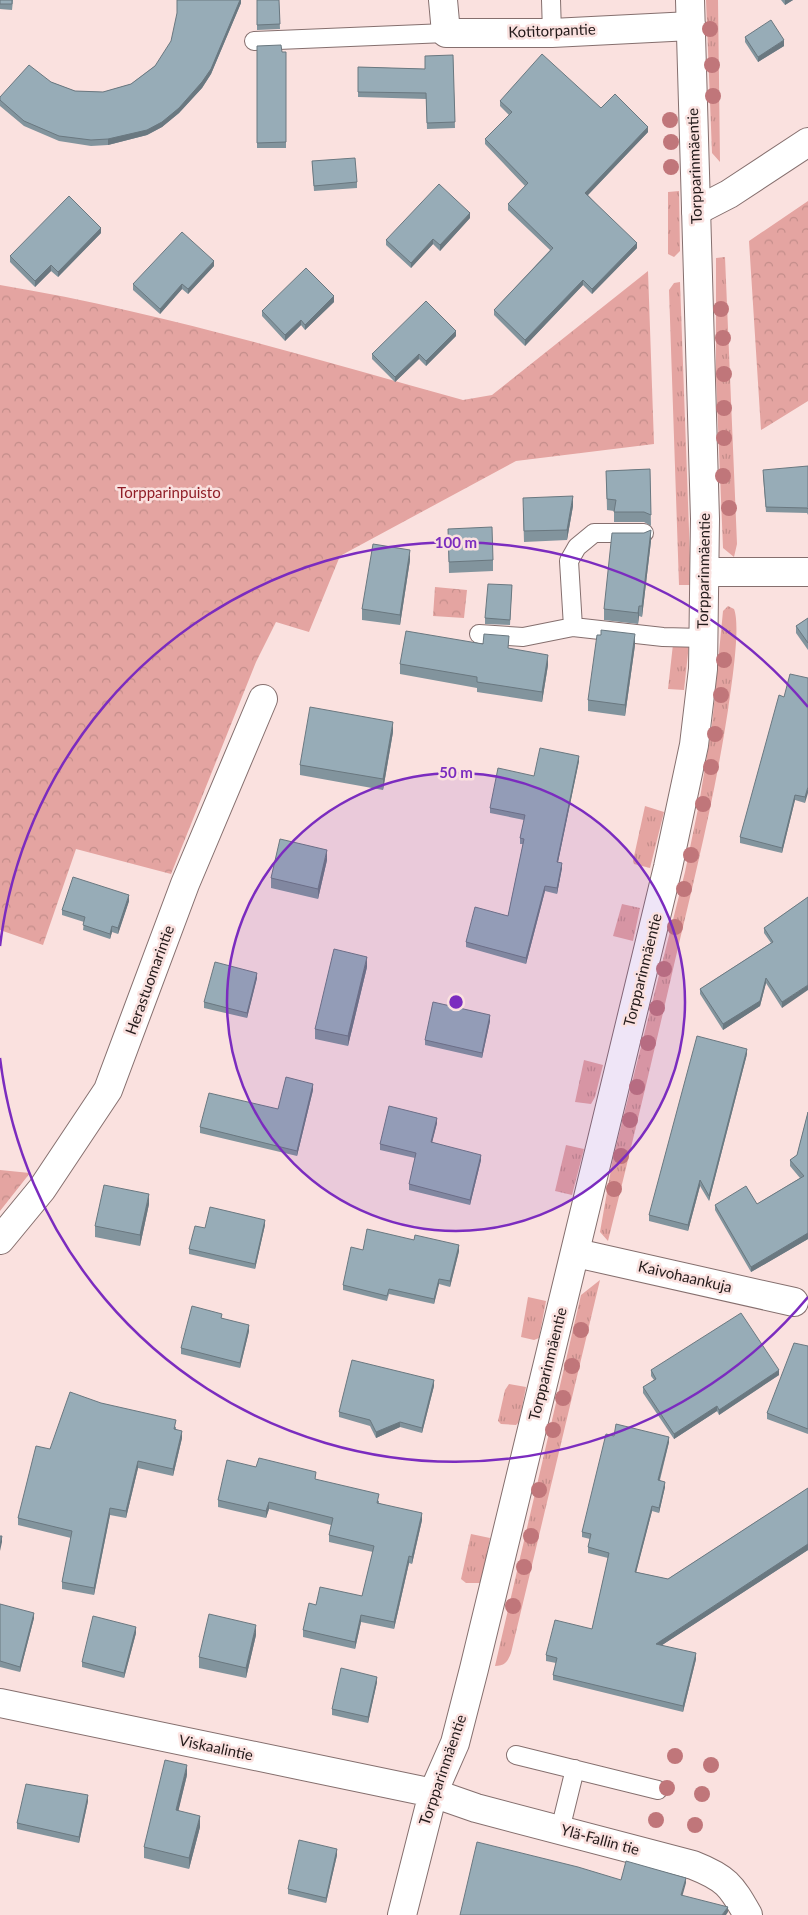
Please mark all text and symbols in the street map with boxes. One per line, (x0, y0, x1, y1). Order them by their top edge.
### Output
street label: Kotitorpantie (508, 19, 596, 41)
street label: Torpparinmäentie (683, 108, 705, 224)
park label: Torpparinpuisto (117, 483, 221, 501)
street label: Torpparinmäentie (693, 513, 713, 629)
text: 100 m (435, 533, 477, 551)
text: 50 m (439, 763, 473, 781)
street label: Torpparinmäentie (619, 911, 665, 1028)
street label: Herastuomarintie (121, 922, 177, 1037)
centre of rings (447, 993, 465, 1011)
street label: Kaivohaankuja (637, 1256, 734, 1296)
street label: Torpparinmäentie (524, 1305, 570, 1422)
street label: Torpparinmäentie (415, 1712, 469, 1827)
street label: Viskaalintie (177, 1730, 255, 1764)
street label: Ylä-Fallin tie (559, 1820, 642, 1858)

